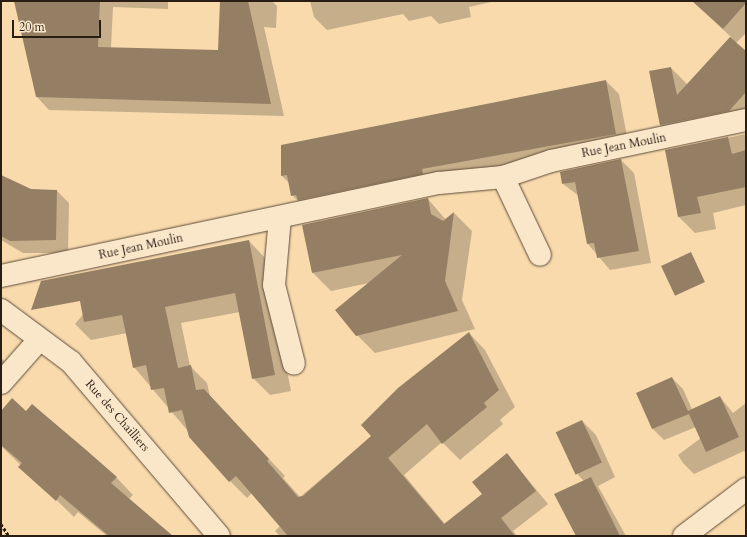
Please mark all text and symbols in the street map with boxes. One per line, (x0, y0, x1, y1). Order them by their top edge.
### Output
scale bar (14, 12, 103, 38)
text: 20 m (19, 19, 45, 35)
street label: Rue Jean Moulin (580, 131, 668, 161)
street label: Rue Jean Moulin (97, 231, 185, 263)
street label: Rue des Chailliers (82, 377, 152, 455)

